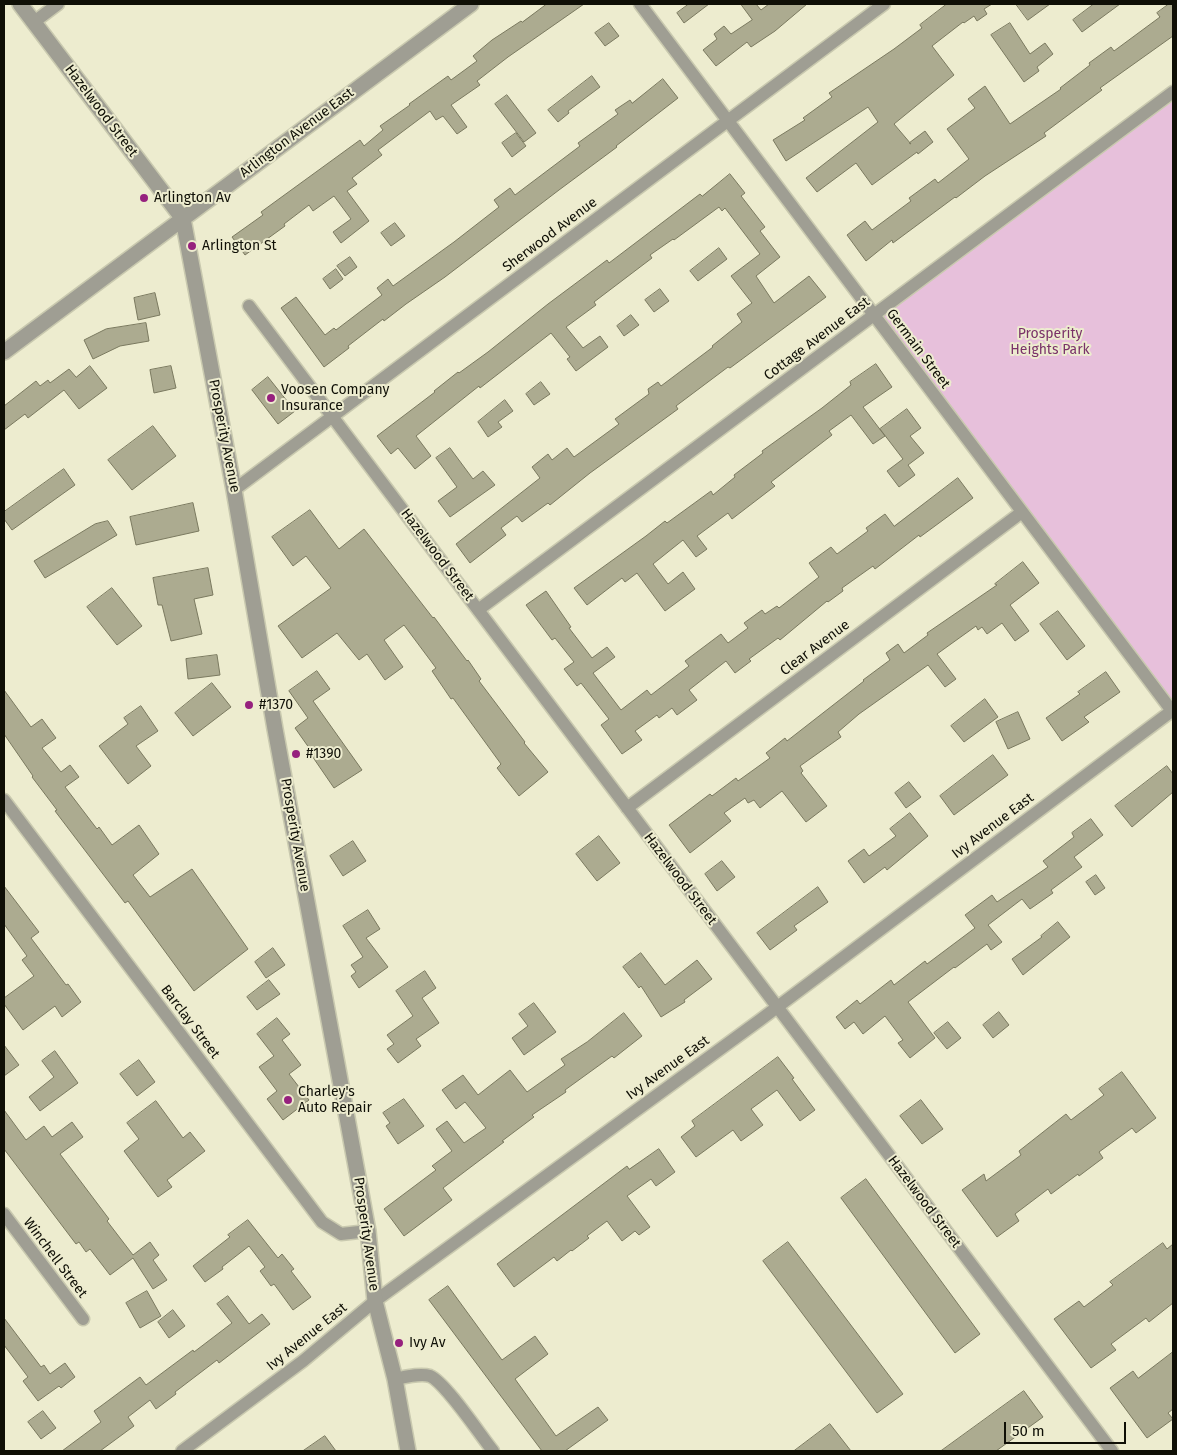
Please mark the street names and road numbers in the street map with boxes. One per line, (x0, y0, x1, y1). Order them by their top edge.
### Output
street label: Hazelwood Street (61, 61, 141, 161)
street label: Arlington Avenue East (237, 85, 357, 181)
street label: Sherwood Avenue (500, 194, 600, 276)
street label: Cottage Avenue East (761, 294, 873, 384)
street label: Germain Street (883, 306, 953, 392)
street label: Prosperity Avenue (205, 378, 243, 494)
street label: Hazelwood Street (397, 505, 477, 605)
street label: Clear Avenue (777, 616, 853, 680)
street label: Prosperity Avenue (277, 777, 313, 893)
street label: Ivy Avenue East (949, 790, 1037, 862)
street label: Hazelwood Street (640, 829, 720, 929)
street label: Barclay Street (157, 982, 223, 1062)
street label: Ivy Avenue East (623, 1032, 713, 1104)
street label: Hazelwood Street (884, 1152, 964, 1252)
street label: Prosperity Avenue (350, 1176, 382, 1292)
street label: Winchell Street (19, 1215, 91, 1301)
street label: Ivy Avenue East (264, 1300, 350, 1374)

